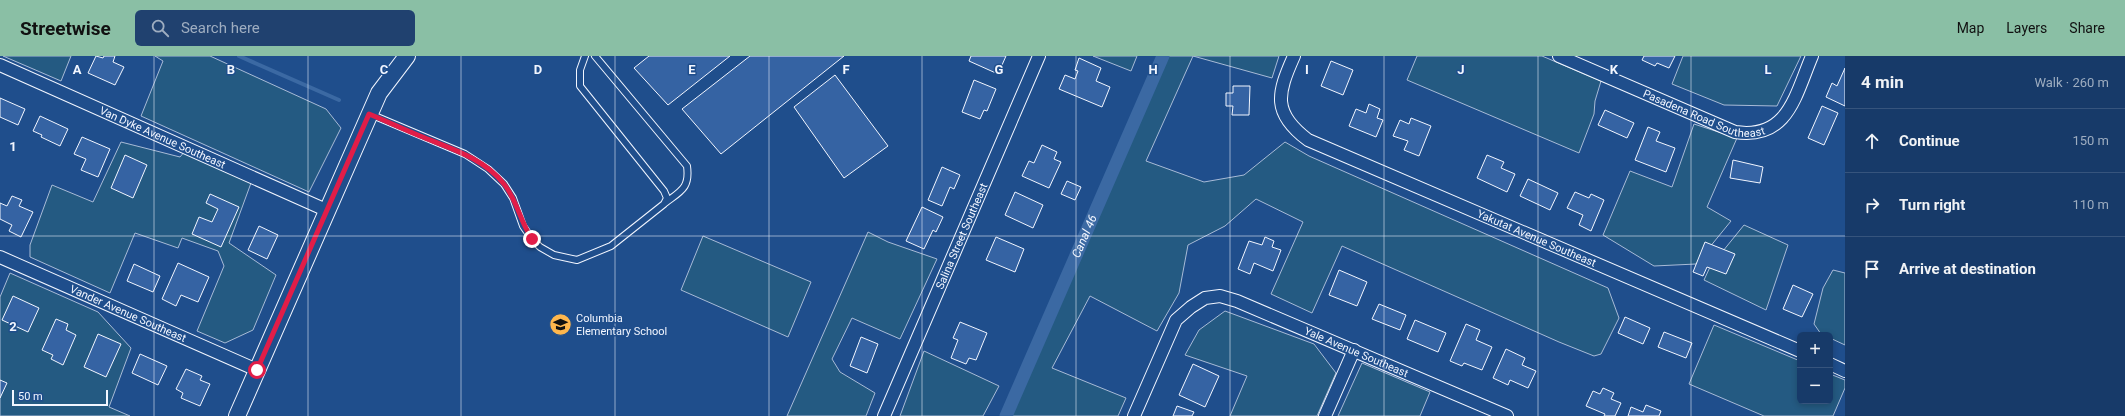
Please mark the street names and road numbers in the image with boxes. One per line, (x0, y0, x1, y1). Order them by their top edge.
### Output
street label: Pasadena Road Southeast (1641, 87, 1767, 140)
street label: Van Dyke Avenue Southeast (97, 104, 228, 172)
street label: Salina Street Southeast (933, 181, 991, 291)
street label: Yakutat Avenue Southeast (1475, 207, 1598, 270)
street label: Vander Avenue Southeast (68, 283, 189, 345)
street label: Yale Avenue Southeast (1302, 324, 1411, 380)

